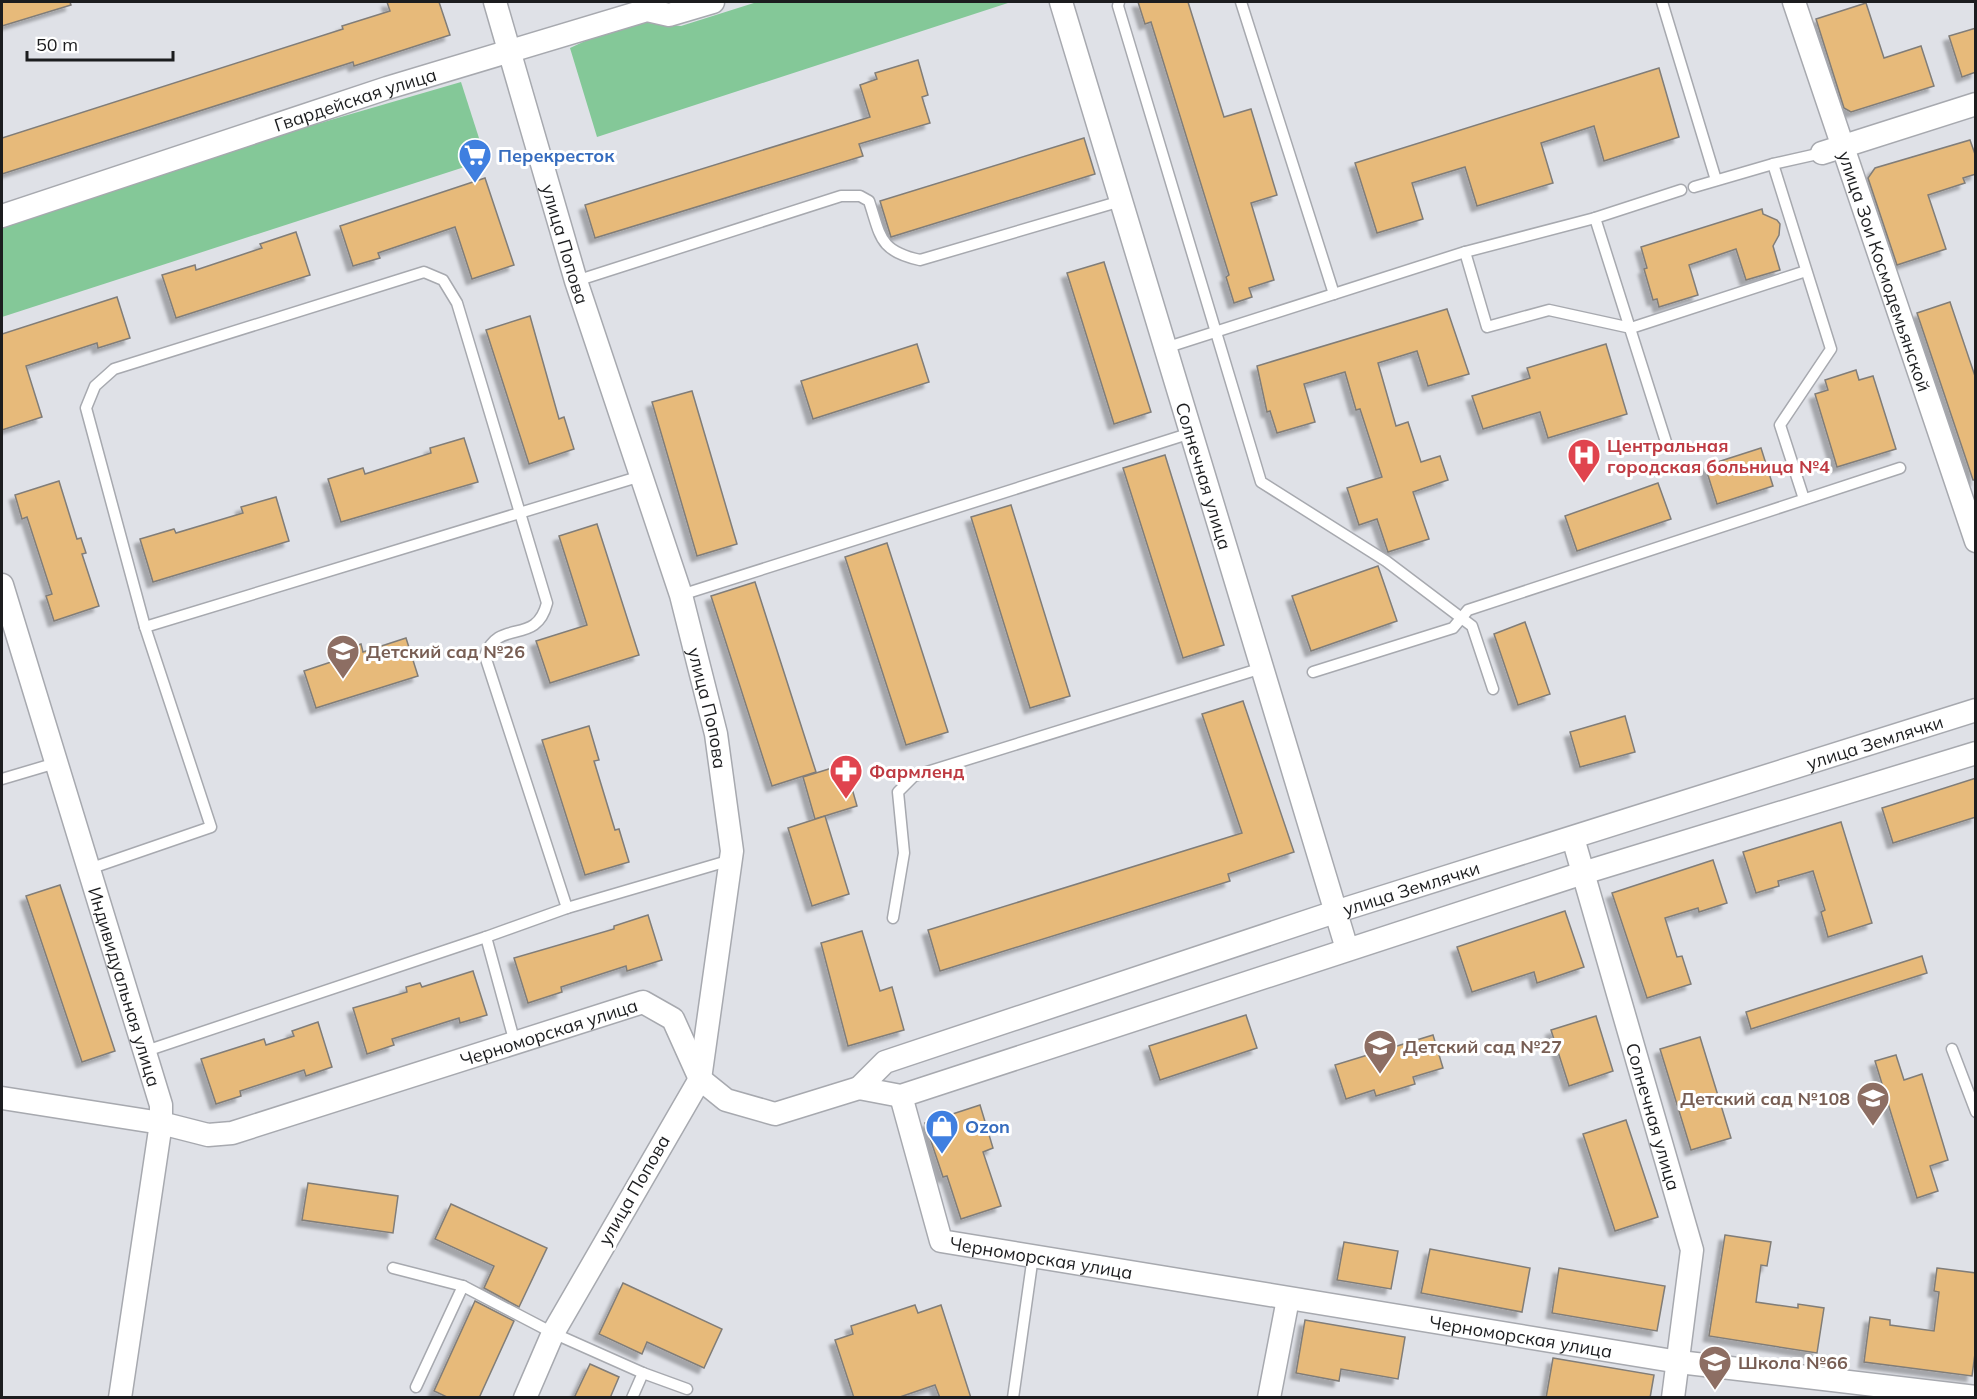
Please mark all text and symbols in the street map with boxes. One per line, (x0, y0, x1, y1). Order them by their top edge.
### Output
scale bar (27, 24, 172, 62)
text: 50 m (36, 33, 78, 56)
street label: Гвардейская улица (271, 62, 439, 136)
supermarket icon: Перекресток (457, 137, 493, 184)
place label: Перекресток (498, 144, 615, 167)
street label: улица Зои Космодемьянской (1834, 148, 1936, 394)
street label: улица Попова (537, 181, 594, 307)
street label: Солнечная улица (1171, 399, 1237, 552)
place label: Центральная городская больница №4 (1607, 434, 1830, 478)
hospital icon: Центральная городская больница №4 (1566, 437, 1602, 484)
school or university icon: Детский сад №26 (325, 633, 361, 680)
place label: Детский сад №26 (366, 640, 525, 663)
street label: улица Попова (683, 645, 732, 770)
street label: улица Землячки (1804, 710, 1946, 774)
pharmacy icon: Фармленд (828, 753, 864, 800)
place label: Фармленд (869, 760, 965, 783)
street label: улица Землячки (1340, 856, 1482, 920)
street label: Индивидуальная улица (83, 884, 166, 1089)
street label: Черноморская улица (457, 993, 640, 1071)
school or university icon: Детский сад №27 (1362, 1028, 1398, 1075)
place label: Детский сад №27 (1403, 1035, 1562, 1058)
street label: Солнечная улица (1621, 1040, 1686, 1193)
school or university icon: Детский сад №108 (1855, 1080, 1891, 1127)
place label: Детский сад №108 (1680, 1087, 1850, 1110)
shop icon: Ozon (924, 1108, 960, 1155)
place label: Ozon (965, 1115, 1010, 1138)
street label: улица Попова (593, 1131, 675, 1249)
street label: Черноморская улица (948, 1231, 1134, 1284)
street label: Черноморская улица (1428, 1310, 1614, 1362)
school or university icon: Школа №66 (1697, 1344, 1733, 1391)
place label: Школа №66 (1738, 1351, 1848, 1374)

